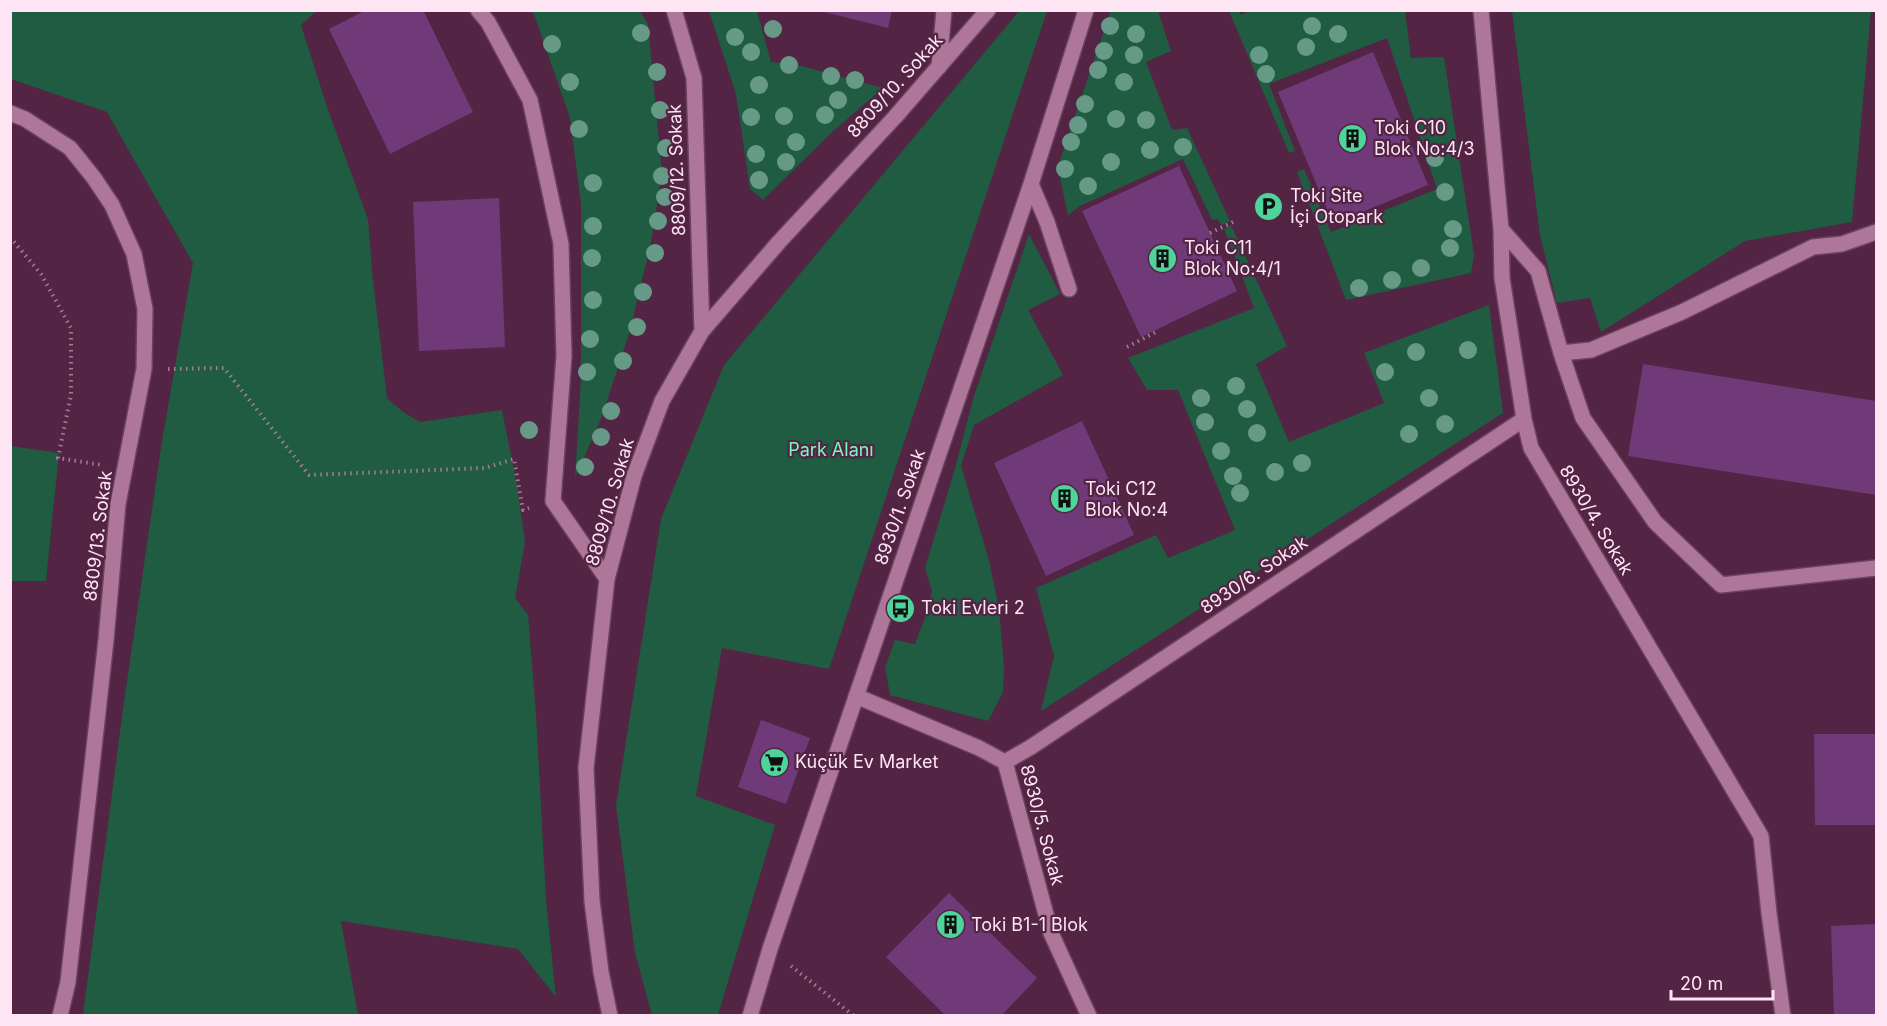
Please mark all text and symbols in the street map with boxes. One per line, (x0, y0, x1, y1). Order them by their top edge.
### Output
street label: 8809/10. Sokak (843, 30, 947, 142)
street label: 8809/12. Sokak (664, 104, 689, 236)
place label: Toki C10 Blok No:4/3 (1374, 117, 1475, 159)
building icon: Toki C10 Blok No:4/3 (1337, 122, 1369, 154)
place label: Toki Site İçi Otopark (1290, 185, 1383, 227)
parking icon: Toki Site İçi Otopark (1253, 190, 1285, 222)
place label: Toki C11 Blok No:4/1 (1184, 237, 1281, 279)
building icon: Toki C11 Blok No:4/1 (1147, 242, 1179, 274)
street label: 8809/10. Sokak (581, 435, 638, 568)
park label: Park Alanı (788, 439, 874, 460)
street label: 8930/1. Sokak (870, 446, 929, 567)
street label: 8930/4. Sokak (1555, 461, 1638, 579)
street label: 8809/13. Sokak (79, 469, 116, 603)
place label: Toki C12 Blok No:4 (1085, 478, 1168, 520)
building icon: Toki C12 Blok No:4 (1048, 483, 1080, 515)
street label: 8930/6. Sokak (1196, 531, 1311, 618)
bus stop icon: Toki Evleri 2 (884, 592, 916, 624)
place label: Toki Evleri 2 (921, 597, 1025, 618)
supermarket icon: Küçük Ev Market (758, 746, 790, 778)
place label: Küçük Ev Market (795, 751, 938, 772)
street label: 8930/5. Sokak (1016, 762, 1069, 888)
building icon: Toki B1-1 Blok (934, 909, 966, 941)
place label: Toki B1-1 Blok (971, 914, 1088, 935)
scale bar (1671, 963, 1773, 1001)
text: 20 m (1680, 973, 1723, 994)

